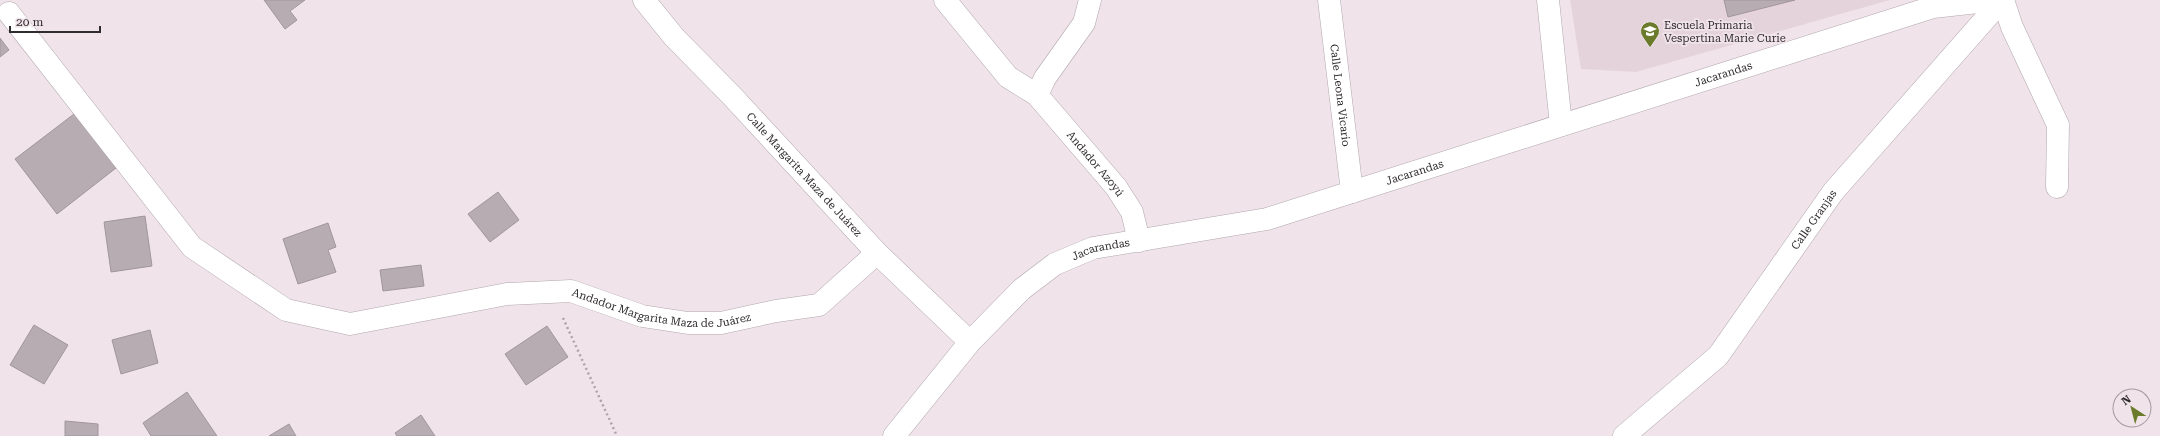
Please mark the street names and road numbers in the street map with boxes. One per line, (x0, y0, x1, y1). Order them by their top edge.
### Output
street label: Calle Leona Vicario (1328, 43, 1353, 148)
street label: Jacarandas (1693, 59, 1754, 89)
street label: Calle Margarita Maza de Juárez (744, 110, 865, 239)
street label: Andador Azoyú (1064, 128, 1127, 199)
street label: Jacarandas (1384, 157, 1445, 187)
street label: Calle Granjas (1788, 187, 1839, 252)
street label: Jacarandas (1070, 235, 1131, 263)
street label: Andador Margarita Maza de Juárez (570, 285, 752, 330)

